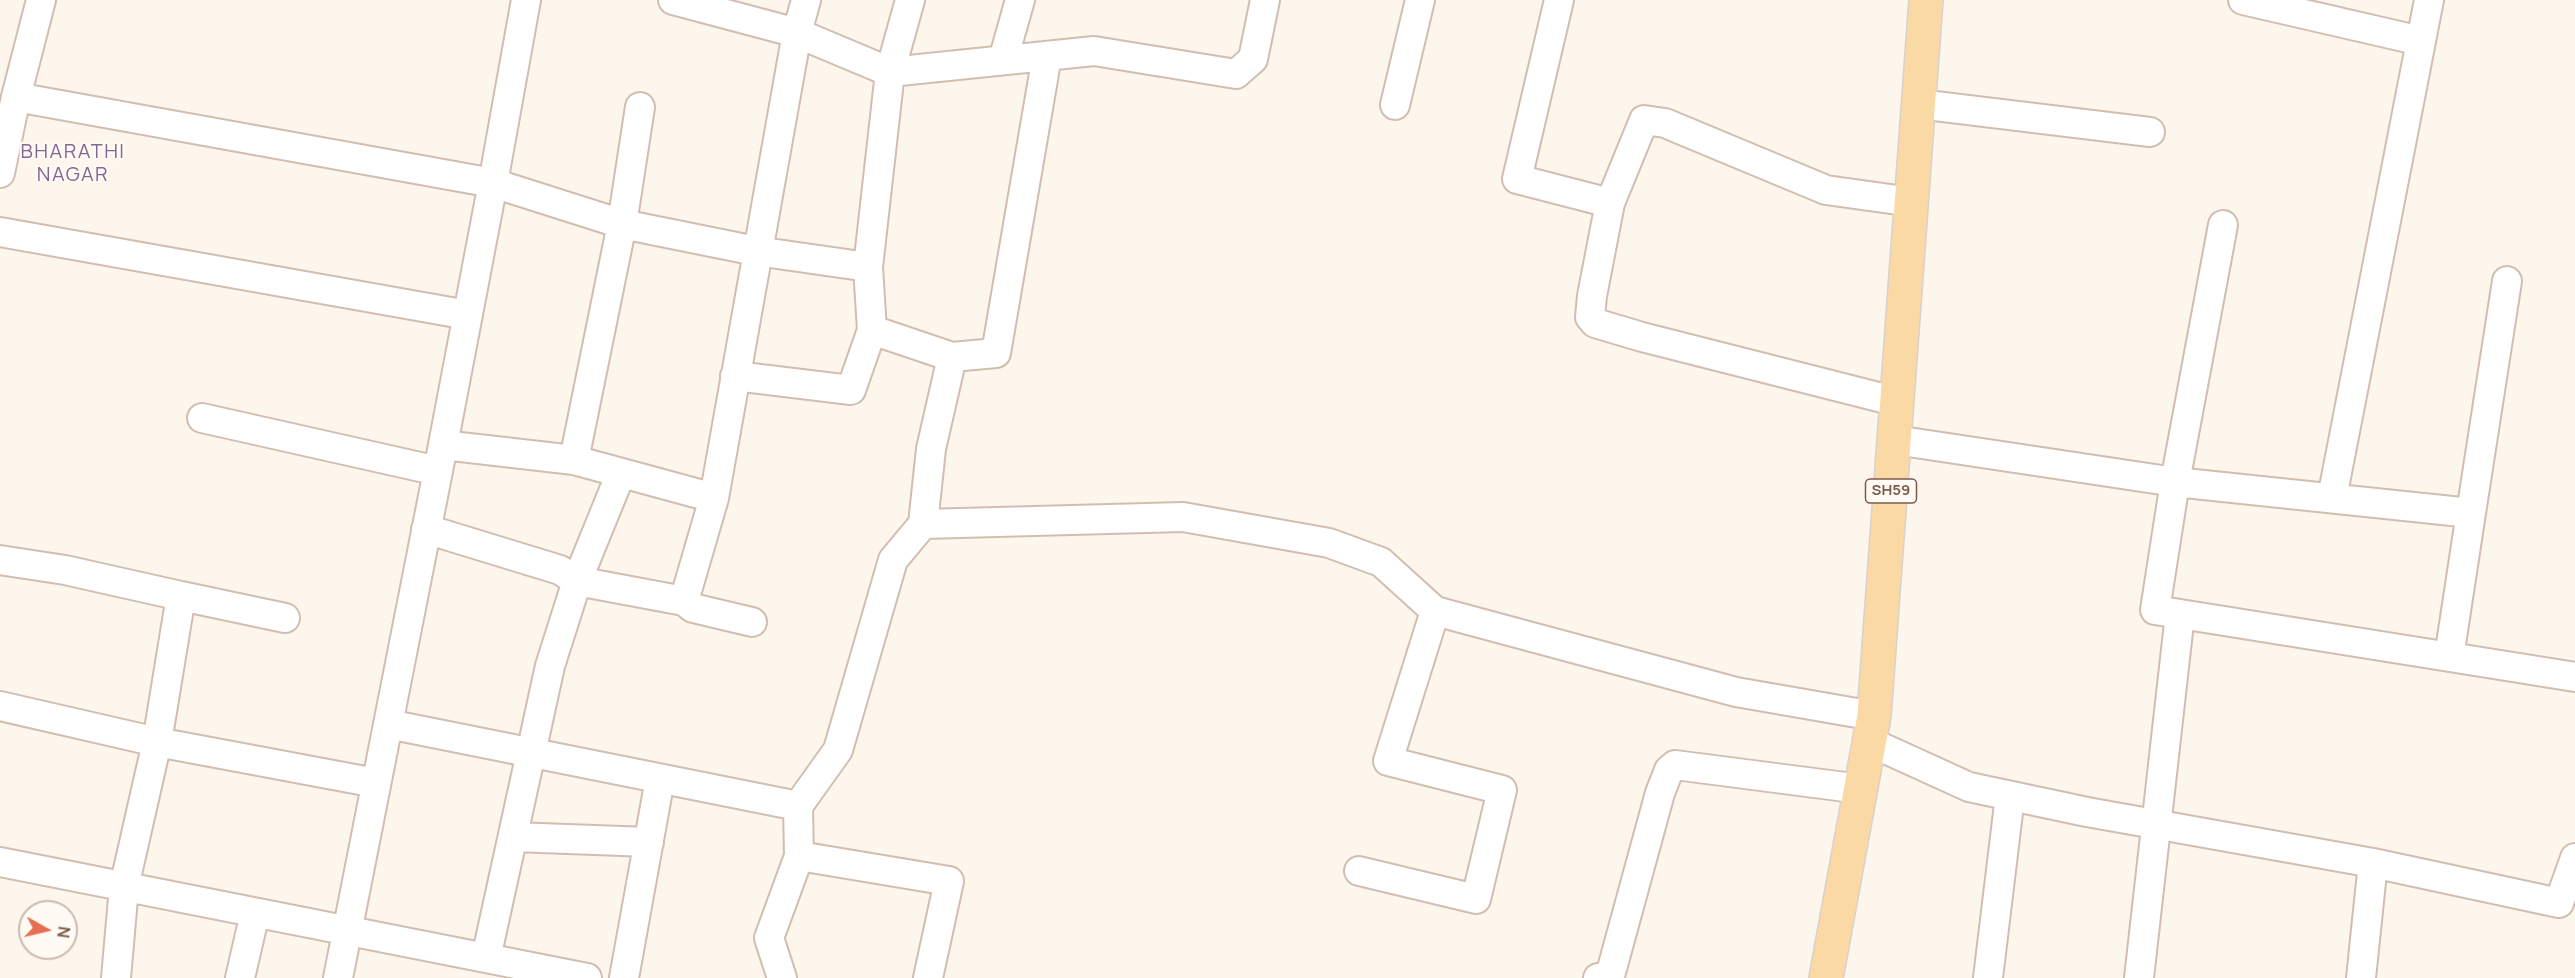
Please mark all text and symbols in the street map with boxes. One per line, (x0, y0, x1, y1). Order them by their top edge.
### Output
district label: BHARATHI NAGAR (21, 140, 125, 187)
road number: SH59 (1866, 479, 1916, 503)
north arrow (18, 900, 78, 960)
text: N (52, 925, 76, 939)

